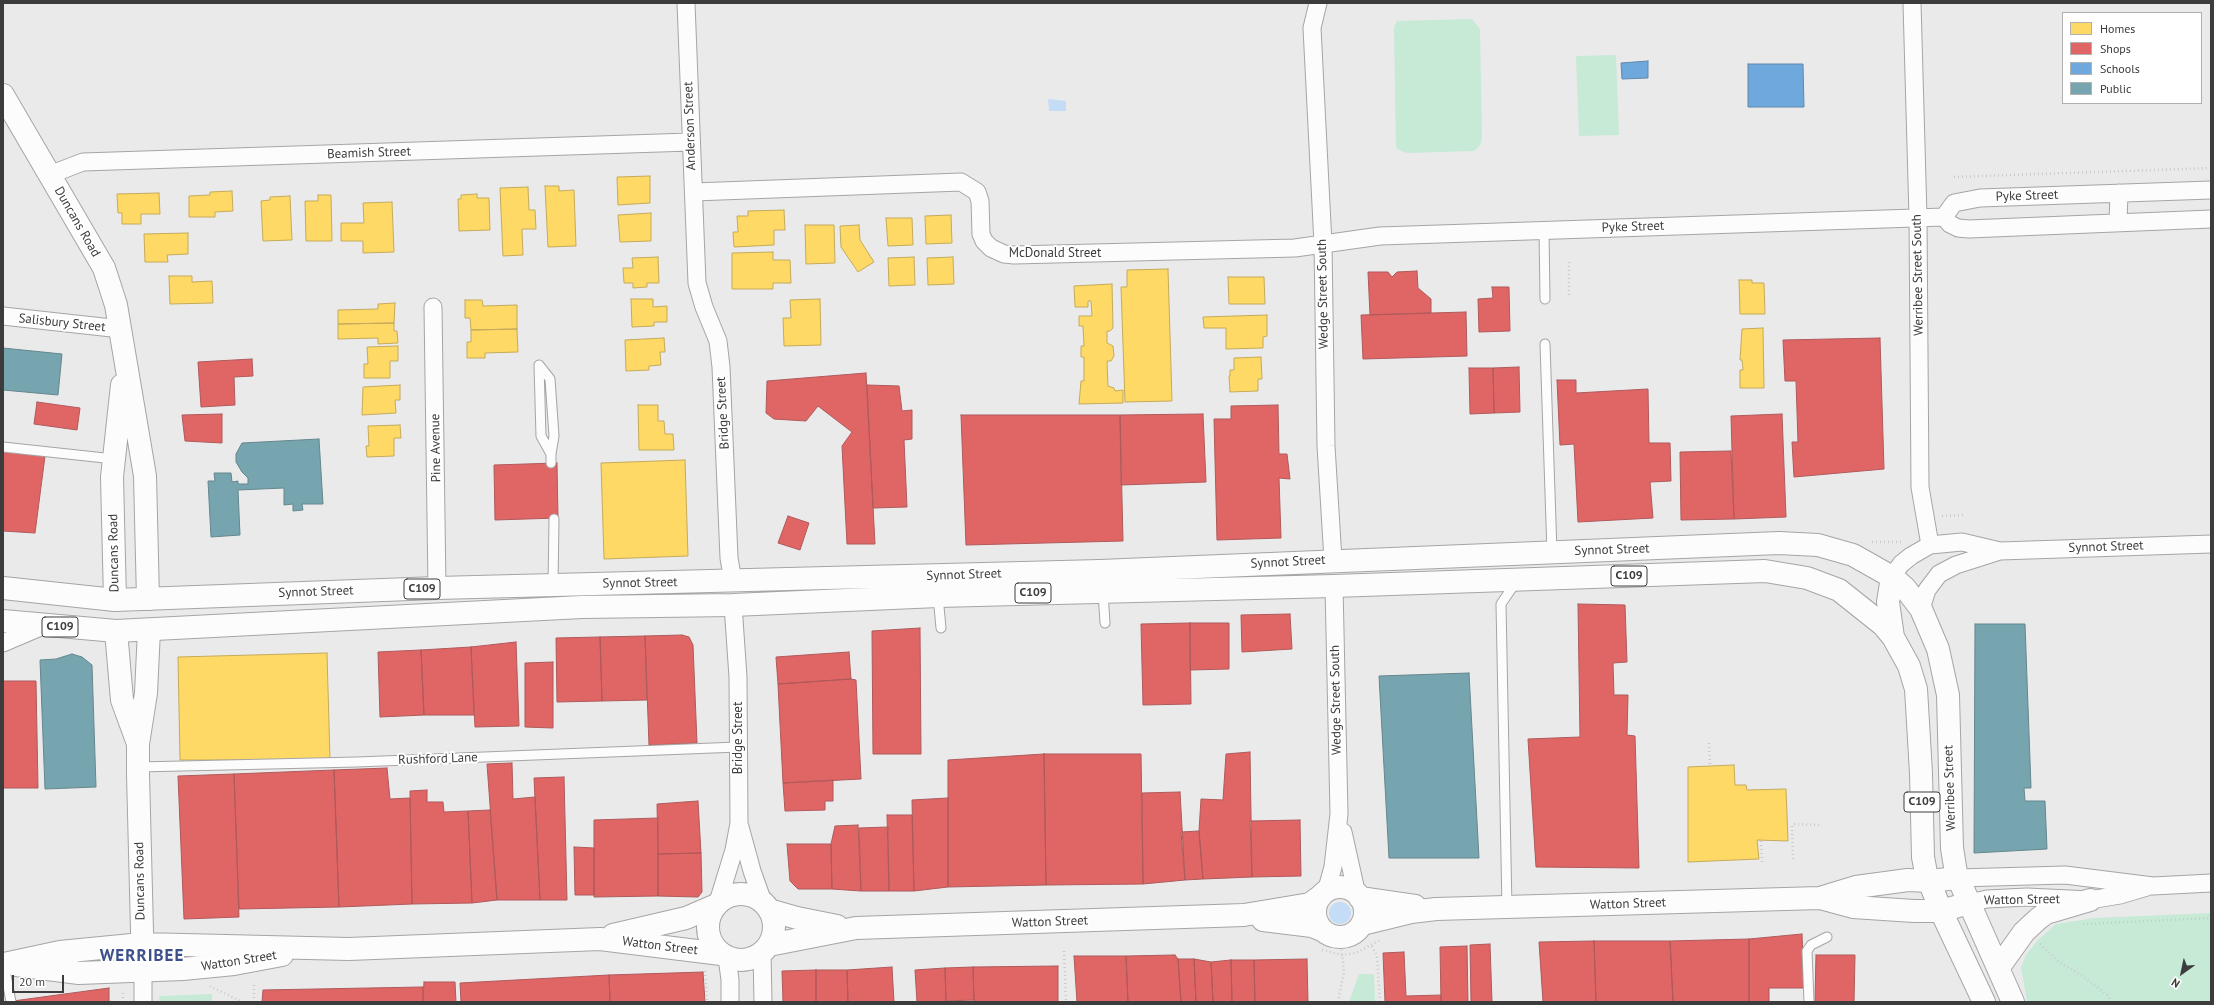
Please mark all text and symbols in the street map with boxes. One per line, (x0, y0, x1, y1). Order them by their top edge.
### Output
legend (2062, 12, 2202, 104)
text: Homes (2100, 21, 2135, 36)
text: Shops (2100, 41, 2131, 56)
text: Schools (2100, 61, 2140, 76)
street label: Anderson Street (681, 81, 699, 171)
text: Public (2100, 81, 2131, 96)
street label: Beamish Street (327, 144, 411, 162)
street label: Duncans Road (51, 184, 103, 260)
street label: Pyke Street (1995, 187, 2059, 205)
street label: Werribee Street South (1909, 214, 1927, 336)
street label: Pyke Street (1601, 218, 1665, 236)
street label: Wedge Street South (1314, 239, 1332, 349)
street label: McDonald Street (1009, 245, 1101, 261)
street label: Salisbury Street (18, 311, 106, 335)
street label: Bridge Street (713, 376, 733, 450)
street label: Pine Avenue (428, 414, 444, 482)
street label: Duncans Road (106, 514, 122, 592)
street label: Synnot Street (2068, 538, 2144, 556)
street label: Synnot Street (1574, 541, 1650, 559)
street label: Synnot Street (1250, 552, 1326, 572)
street label: Synnot Street (926, 566, 1002, 584)
road number: C109 (1611, 566, 1647, 586)
street label: Synnot Street (602, 575, 678, 591)
road number: C109 (404, 579, 440, 599)
street label: Synnot Street (278, 583, 354, 601)
road number: C109 (1015, 583, 1051, 603)
road number: C109 (42, 617, 78, 637)
street label: Wedge Street South (1327, 645, 1345, 755)
street label: Bridge Street (730, 702, 746, 774)
street label: Werribee Street (1941, 745, 1959, 831)
street label: Rushford Lane (398, 750, 478, 768)
road number: C109 (1904, 792, 1940, 812)
street label: Duncans Road (132, 842, 148, 920)
street label: Watton Street (1984, 892, 2060, 908)
street label: Watton Street (1590, 895, 1666, 913)
street label: Watton Street (1012, 913, 1088, 931)
street label: Watton Street (621, 934, 699, 958)
district label: WERRIBEE (100, 946, 184, 966)
street label: Watton Street (200, 947, 278, 975)
north arrow (2162, 953, 2202, 993)
scale bar (14, 967, 66, 993)
text: 20 m (19, 974, 45, 989)
text: N (2169, 975, 2182, 991)

